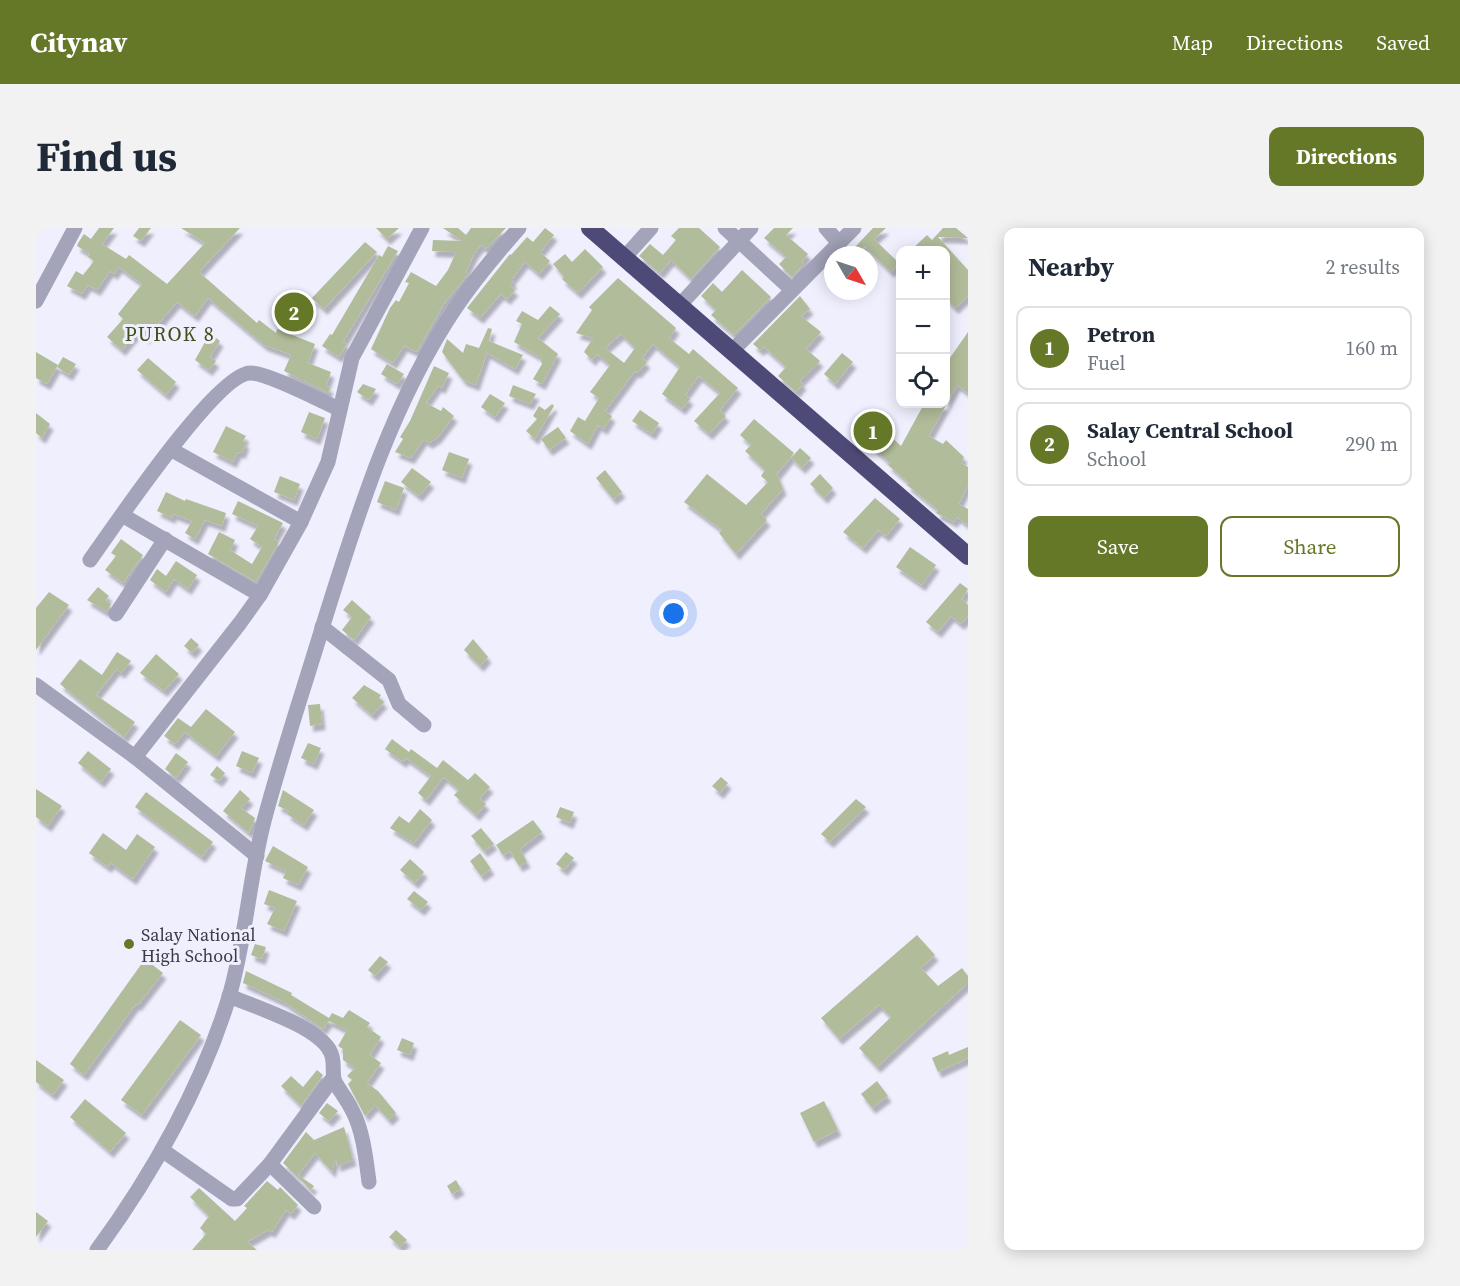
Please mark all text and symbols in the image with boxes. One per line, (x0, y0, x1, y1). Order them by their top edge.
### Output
text: Citynav (30, 23, 127, 61)
text: Map (1172, 28, 1213, 57)
text: Directions (1246, 28, 1343, 57)
text: Saved (1376, 28, 1430, 57)
text: Find us (36, 127, 177, 185)
button: Directions (1269, 127, 1424, 186)
north arrow (824, 246, 878, 300)
map controls (896, 246, 950, 408)
button: + (896, 246, 950, 300)
text: Nearby (1028, 249, 1114, 285)
text: 2 results (1325, 253, 1400, 281)
pin: 2 (274, 290, 314, 334)
button: − (896, 300, 950, 354)
text: Petron (1087, 319, 1155, 349)
district label: PUROK 8 (125, 320, 215, 348)
text: 1 (1044, 334, 1055, 362)
text: 160 m (1345, 334, 1398, 362)
text: Fuel (1087, 349, 1126, 377)
button: locate (896, 354, 950, 408)
pin: 1 (854, 408, 892, 454)
text: Salay Central School (1087, 415, 1293, 445)
text: 2 (1044, 430, 1055, 458)
text: 290 m (1345, 430, 1398, 458)
text: School (1087, 445, 1147, 473)
button: Save (1028, 516, 1208, 577)
button: Share (1220, 516, 1400, 577)
your location (659, 599, 688, 628)
place label: Salay National High School (141, 922, 256, 968)
marker: Salay National High School (122, 937, 136, 951)

